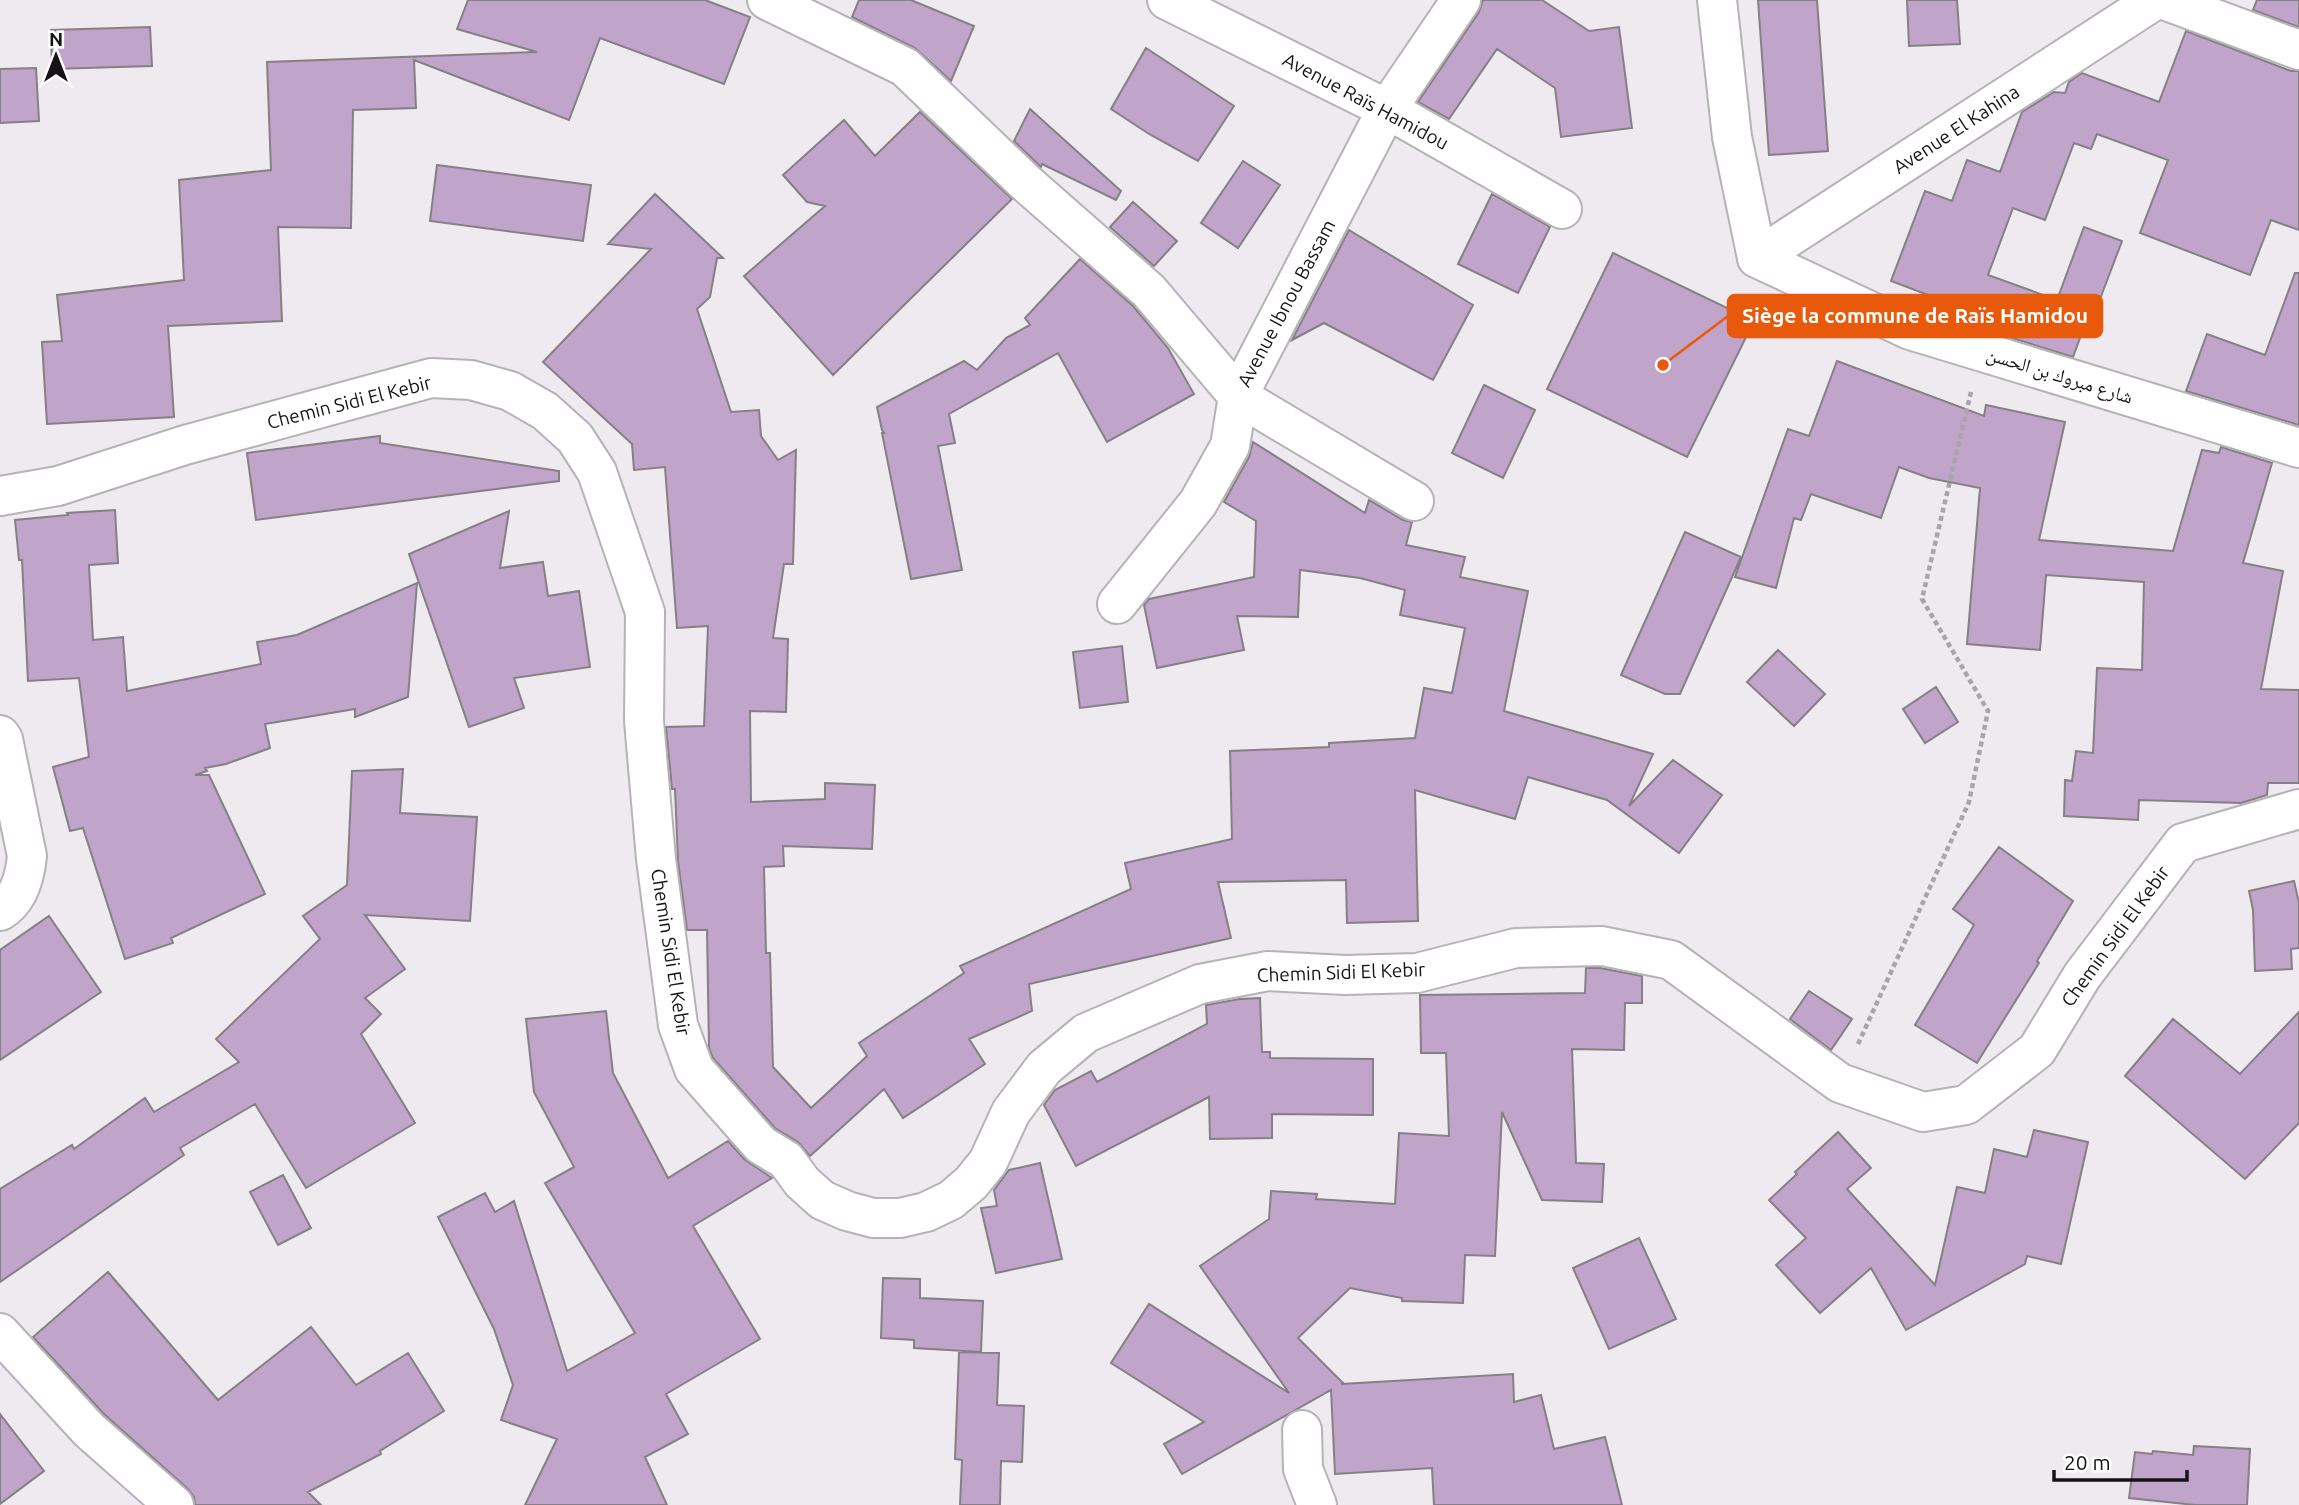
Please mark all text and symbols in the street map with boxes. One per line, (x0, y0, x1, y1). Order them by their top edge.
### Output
north arrow (21, 21, 91, 91)
text: N (49, 28, 63, 50)
street label: Avenue Raïs Hamidou (1279, 48, 1453, 154)
street label: Avenue El Kahina (1889, 80, 2023, 178)
street label: Avenue Ibnou Bassam (1233, 216, 1339, 390)
callout: Siège la commune de Raïs Hamidou (1728, 295, 2102, 337)
text: Siège la commune de Raïs Hamidou (1742, 303, 2088, 327)
street label: شارع مبروك بن الحسن (1984, 342, 2136, 409)
street label: Chemin Sidi El Kebir (265, 371, 433, 433)
street label: Chemin Sidi El Kebir (2057, 861, 2173, 1011)
street label: Chemin Sidi El Kebir (647, 867, 695, 1037)
street label: Chemin Sidi El Kebir (1256, 958, 1426, 986)
scale bar (2054, 1438, 2187, 1482)
text: 20 m (2064, 1450, 2111, 1474)

